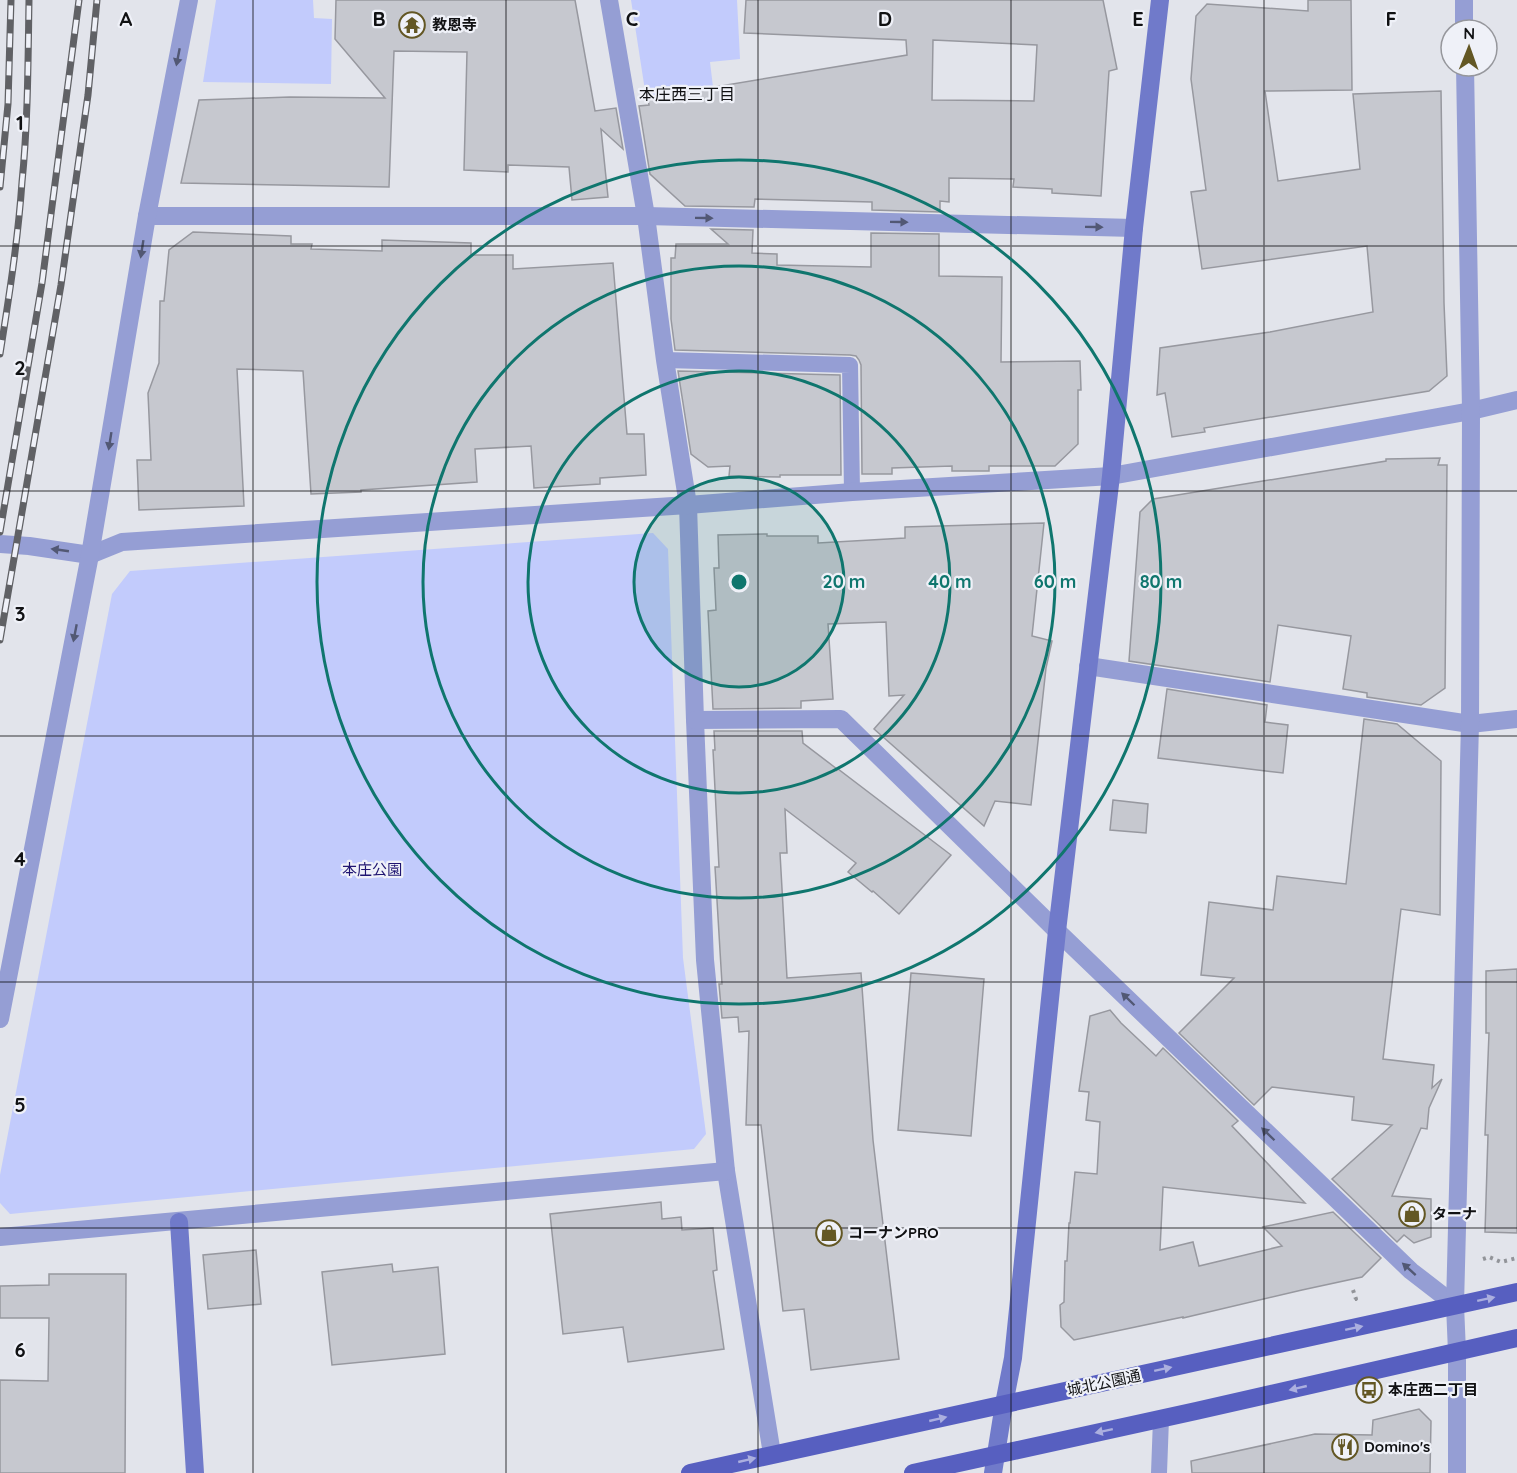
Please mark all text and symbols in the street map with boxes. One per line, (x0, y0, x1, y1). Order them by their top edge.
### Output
text: A (120, 6, 133, 31)
text: B (372, 6, 386, 31)
text: C (626, 6, 639, 31)
text: D (878, 6, 892, 31)
text: E (1132, 6, 1144, 31)
text: F (1385, 6, 1397, 31)
temple icon: 教恩寺 (397, 10, 427, 40)
place label: 教恩寺 (432, 15, 477, 34)
north arrow (1439, 18, 1499, 78)
text: N (1463, 23, 1475, 43)
one-way arrow (173, 48, 182, 67)
district label: 本庄西三丁目 (639, 84, 735, 104)
text: 1 (16, 110, 24, 135)
one-way arrow (695, 213, 714, 222)
one-way arrow (890, 217, 909, 227)
one-way arrow (1084, 222, 1103, 231)
one-way arrow (137, 240, 146, 259)
text: 2 (14, 355, 26, 380)
one-way arrow (105, 432, 114, 451)
one-way arrow (50, 545, 69, 554)
text: 20 m (823, 570, 865, 593)
text: 40 m (928, 570, 972, 593)
text: 60 m (1034, 570, 1076, 593)
text: 80 m (1140, 570, 1182, 593)
centre of rings (729, 572, 749, 592)
text: 3 (15, 601, 25, 626)
one-way arrow (70, 624, 79, 643)
text: 4 (14, 846, 26, 871)
park label: 本庄公園 (342, 860, 402, 879)
one-way arrow (1120, 992, 1135, 1006)
text: 5 (14, 1092, 26, 1117)
one-way arrow (1261, 1127, 1276, 1141)
shop icon: ターナ (1397, 1199, 1427, 1229)
place label: ターナ (1432, 1204, 1477, 1223)
shop icon: コーナンPRO (814, 1218, 844, 1248)
place label: コーナンPRO (848, 1223, 939, 1242)
one-way arrow (1402, 1263, 1417, 1276)
one-way arrow (1477, 1294, 1496, 1303)
one-way arrow (1345, 1322, 1363, 1332)
text: 6 (14, 1337, 26, 1362)
one-way arrow (1154, 1364, 1173, 1374)
street label: 城北公園通 (1065, 1365, 1143, 1400)
bus stop icon: 本庄西二丁目 (1354, 1375, 1384, 1405)
place label: 本庄西二丁目 (1388, 1380, 1478, 1399)
one-way arrow (1288, 1384, 1307, 1393)
one-way arrow (929, 1414, 947, 1424)
one-way arrow (1094, 1427, 1113, 1436)
restaurant icon: Domino's (1330, 1432, 1360, 1462)
place label: Domino's (1364, 1437, 1430, 1456)
one-way arrow (738, 1455, 757, 1464)

